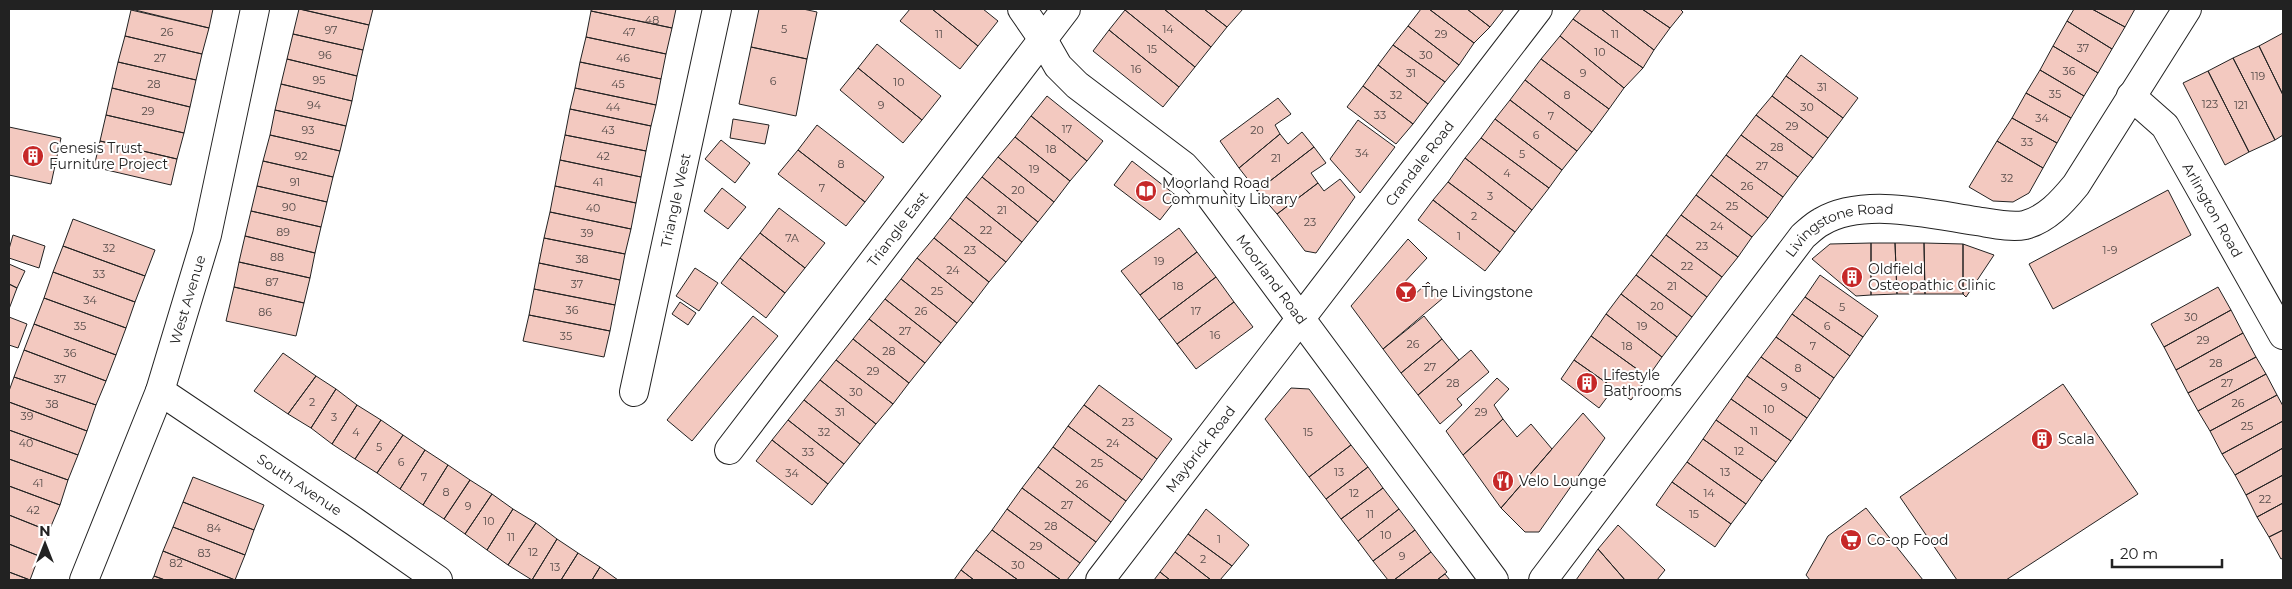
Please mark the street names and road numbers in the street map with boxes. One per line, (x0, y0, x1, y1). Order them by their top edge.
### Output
street label: Crandale Road (1381, 117, 1458, 210)
street label: Triangle West (657, 151, 695, 249)
street label: Arlington Road (2179, 160, 2246, 261)
street label: Triangle East (863, 187, 933, 271)
street label: Livingstone Road (1781, 200, 1894, 261)
street label: Moorland Road (1232, 231, 1311, 328)
street label: West Avenue (166, 253, 209, 347)
street label: Maybrick Road (1162, 402, 1239, 496)
street label: South Avenue (254, 450, 345, 520)

